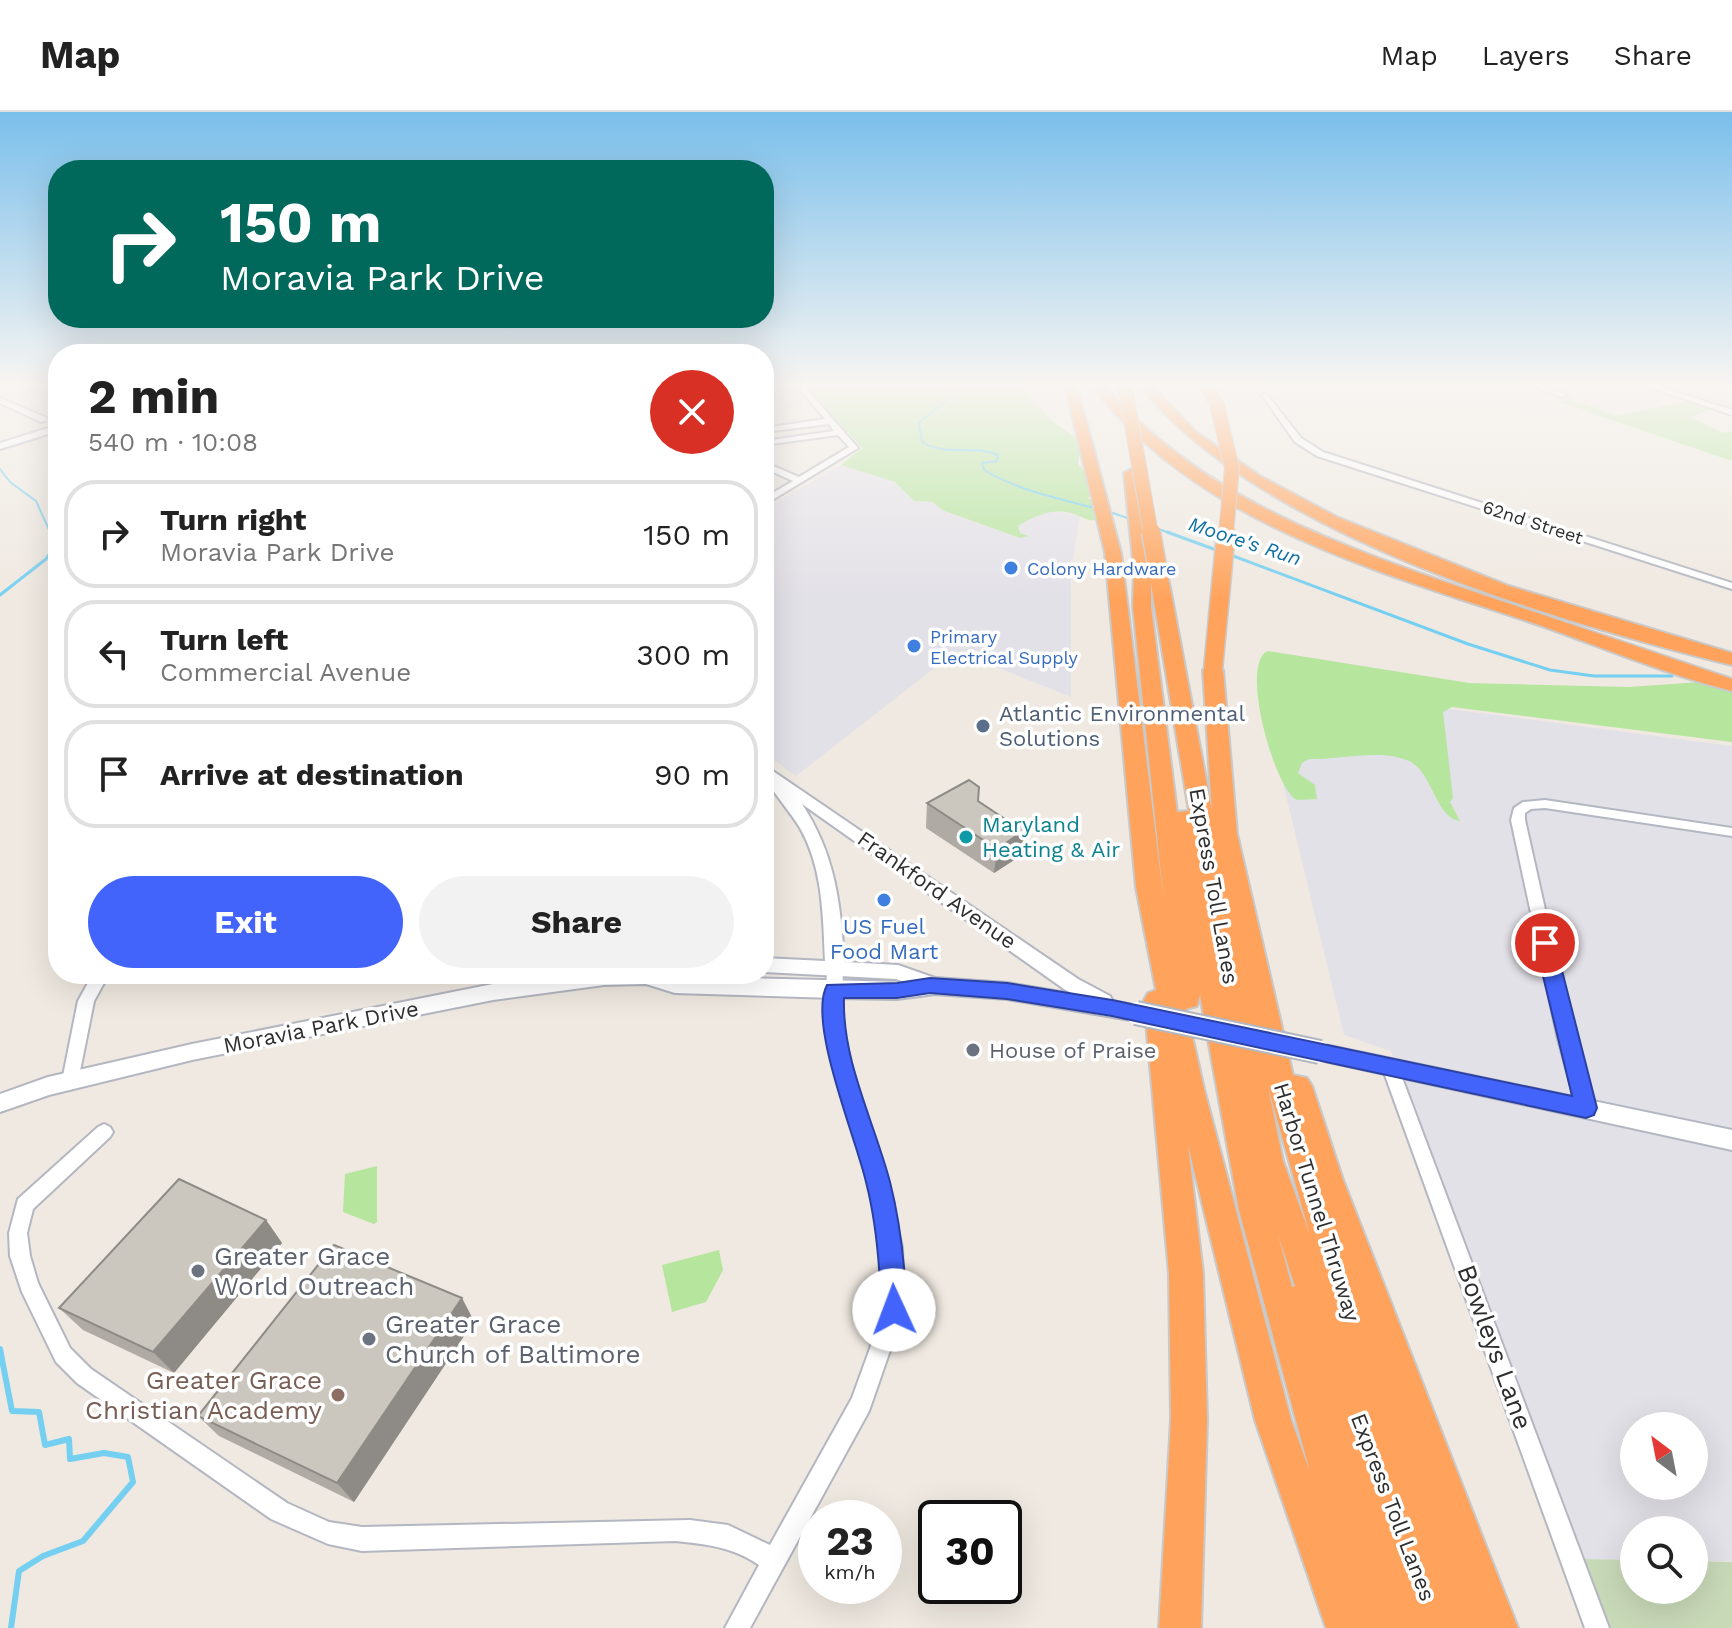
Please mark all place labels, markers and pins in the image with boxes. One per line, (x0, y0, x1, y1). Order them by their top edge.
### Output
place label: Colony Hardware (1027, 558, 1176, 579)
marker: Colony Hardware (1002, 559, 1020, 577)
place label: Primary Electrical Supply (930, 626, 1079, 668)
marker: Primary Electrical Supply (905, 637, 923, 655)
place label: Atlantic Environmental Solutions (999, 701, 1245, 751)
marker: Atlantic Environmental Solutions (974, 717, 992, 735)
place label: Maryland Heating & Air (982, 812, 1120, 862)
marker: Maryland Heating & Air (957, 828, 975, 846)
marker: US Fuel Food Mart (875, 891, 893, 909)
pin (1511, 909, 1579, 977)
place label: US Fuel Food Mart (830, 914, 938, 964)
place label: House of Praise (989, 1038, 1157, 1063)
marker: House of Praise (964, 1041, 982, 1059)
place label: Greater Grace World Outreach (214, 1241, 414, 1301)
marker: Greater Grace World Outreach (189, 1262, 207, 1280)
place label: Greater Grace Church of Baltimore (385, 1309, 641, 1369)
marker: Greater Grace Church of Baltimore (360, 1330, 378, 1348)
place label: Greater Grace Christian Academy (85, 1365, 323, 1425)
marker: Greater Grace Christian Academy (329, 1386, 347, 1404)

